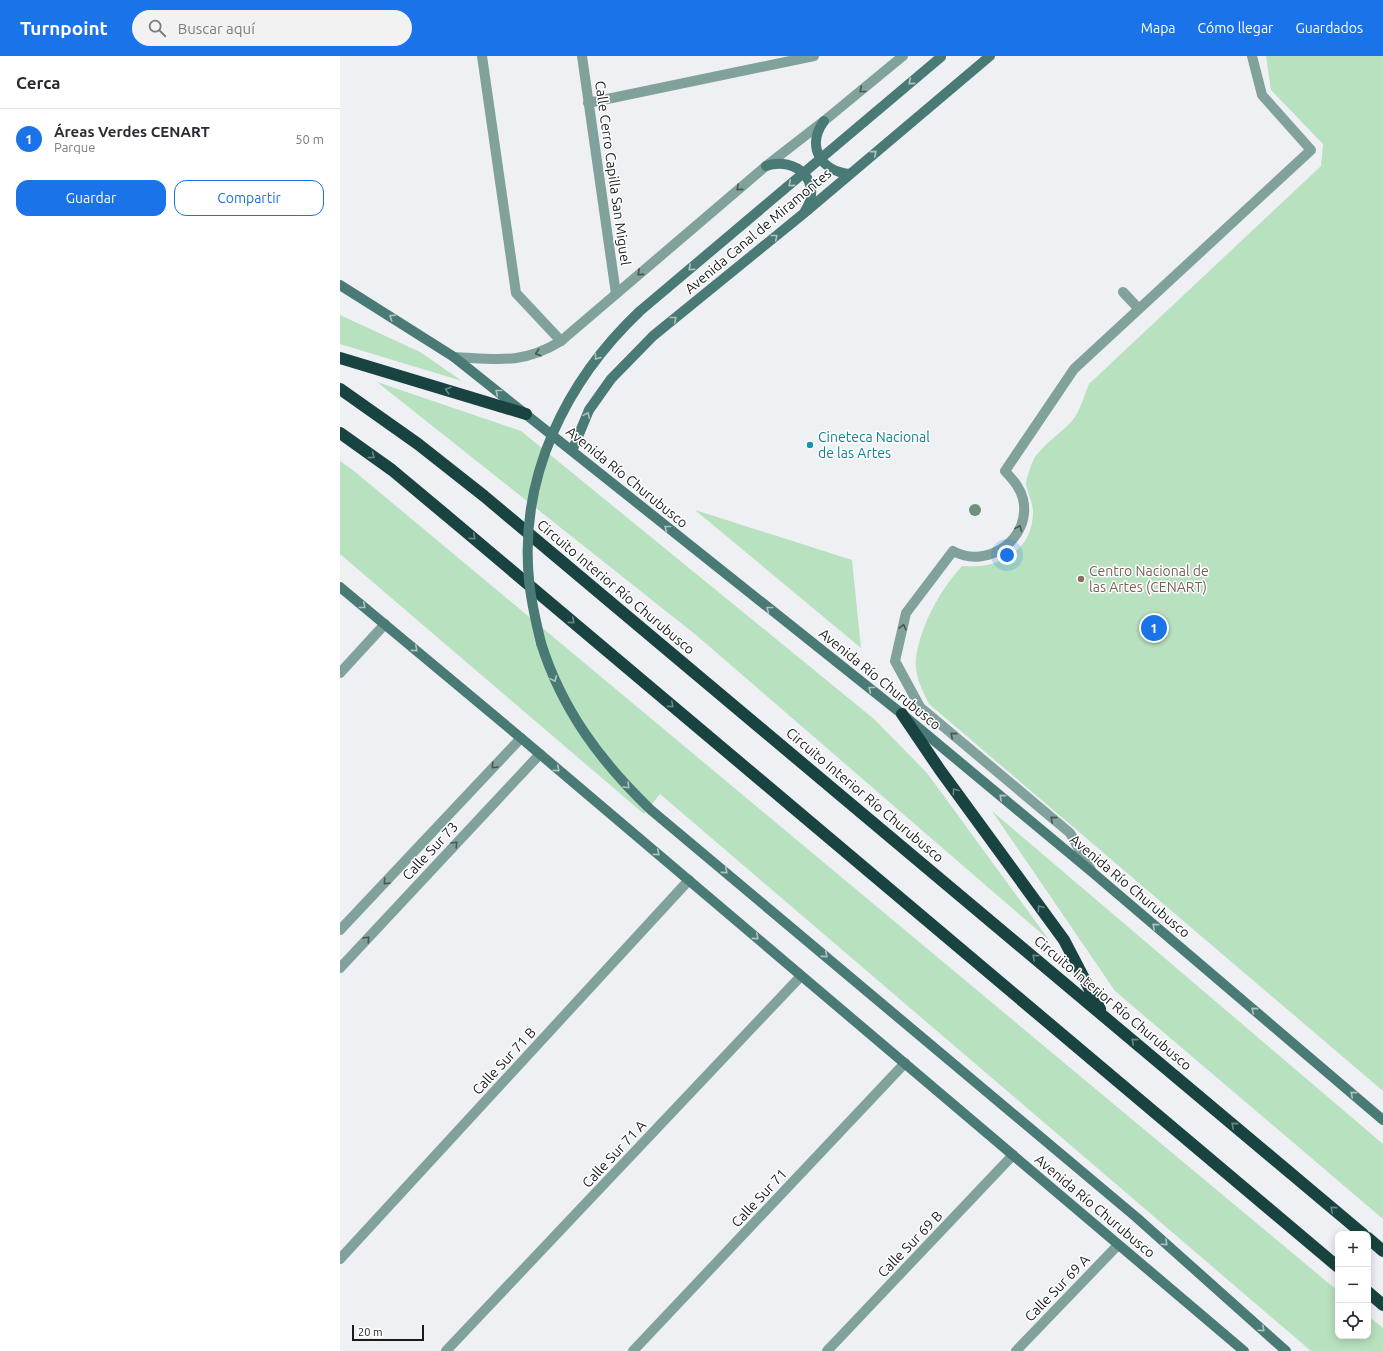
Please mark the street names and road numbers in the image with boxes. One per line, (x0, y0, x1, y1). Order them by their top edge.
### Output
street label: Calle Cerro Capilla San Miguel (592, 80, 634, 267)
street label: Avenida Canal de Miramontes (682, 165, 834, 297)
street label: Avenida Río Churubusco (563, 423, 691, 531)
street label: Circuito Interior Río Churubusco (534, 516, 698, 658)
street label: Avenida Río Churubusco (816, 625, 944, 733)
street label: Circuito Interior Río Churubusco (783, 724, 947, 866)
street label: Calle Sur 73 (399, 819, 461, 883)
street label: Avenida Río Churubusco (1067, 831, 1193, 941)
street label: Circuito Interior Río Churubusco (1031, 932, 1195, 1074)
street label: Calle Sur 71 B (469, 1024, 539, 1098)
street label: Calle Sur 71 A (579, 1117, 649, 1191)
street label: Avenida Río Churubusco (1032, 1151, 1158, 1261)
street label: Calle Sur 71 (728, 1166, 790, 1230)
street label: Calle Sur 69 B (874, 1208, 946, 1280)
street label: Calle Sur 69 A (1021, 1252, 1093, 1324)

